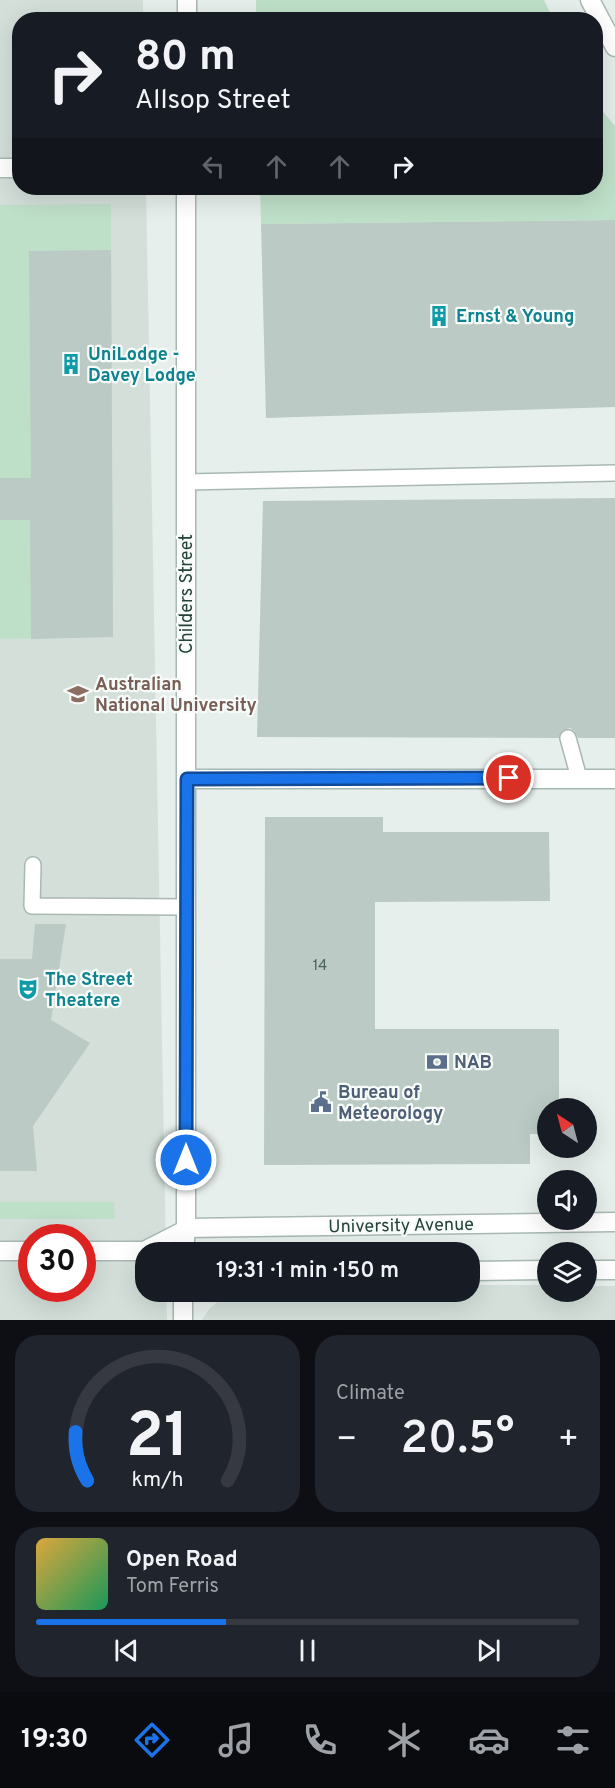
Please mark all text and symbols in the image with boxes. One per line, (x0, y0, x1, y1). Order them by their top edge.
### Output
text: 80 m (135, 32, 236, 85)
icon: right (36, 36, 114, 114)
text: Allsop Street (135, 84, 291, 118)
icon: left (197, 150, 230, 183)
icon: ahead (260, 150, 293, 183)
icon: ahead (323, 150, 356, 183)
icon: right (386, 150, 419, 183)
building icon: Ernst & Young (427, 304, 451, 328)
place label: Ernst & Young (456, 306, 574, 329)
place label: UniLodge - Davey Lodge (88, 344, 196, 388)
building icon: UniLodge - Davey Lodge (59, 352, 83, 376)
street label: Childers Street (176, 534, 199, 654)
place label: Australian National University (95, 674, 257, 718)
school or university icon: Australian National University (66, 682, 90, 706)
pin (483, 752, 534, 803)
icon: arrive (492, 761, 525, 794)
house number: 14 (313, 957, 327, 976)
place label: The Street Theatere (45, 969, 133, 1013)
theatre icon: The Street Theatere (16, 977, 40, 1001)
bank icon: NAB (425, 1050, 449, 1074)
place label: NAB (454, 1052, 492, 1075)
place label: Bureau of Meteorology (338, 1082, 443, 1126)
public building icon: Bureau of Meteorology (309, 1090, 333, 1114)
north arrow (537, 1098, 597, 1158)
map controls (537, 1098, 597, 1302)
position arrow (154, 1128, 218, 1192)
button: sound (537, 1170, 597, 1230)
street label: University Avenue (328, 1214, 474, 1239)
speed limit sign: 30 (18, 1224, 96, 1302)
button: layers (537, 1242, 597, 1302)
text: 19:31 · 1 min · 150 m (216, 1258, 399, 1285)
text: Climate (336, 1381, 405, 1407)
text: 21 (126, 1400, 189, 1479)
text: 20.5° (401, 1412, 514, 1469)
text: − (336, 1420, 357, 1462)
text: + (558, 1420, 579, 1462)
text: km/h (131, 1467, 184, 1494)
text: Open Road (126, 1547, 238, 1574)
text: Tom Ferris (126, 1574, 219, 1600)
icon: previous (110, 1634, 143, 1667)
icon: pause (291, 1634, 324, 1667)
icon: next (472, 1634, 505, 1667)
icon: directions (131, 1719, 173, 1761)
icon: music (215, 1719, 257, 1761)
icon: phone (299, 1719, 341, 1761)
icon: climate (383, 1719, 425, 1761)
icon: car (468, 1719, 510, 1761)
icon: filters (552, 1719, 594, 1761)
text: 19:30 (21, 1723, 89, 1757)

